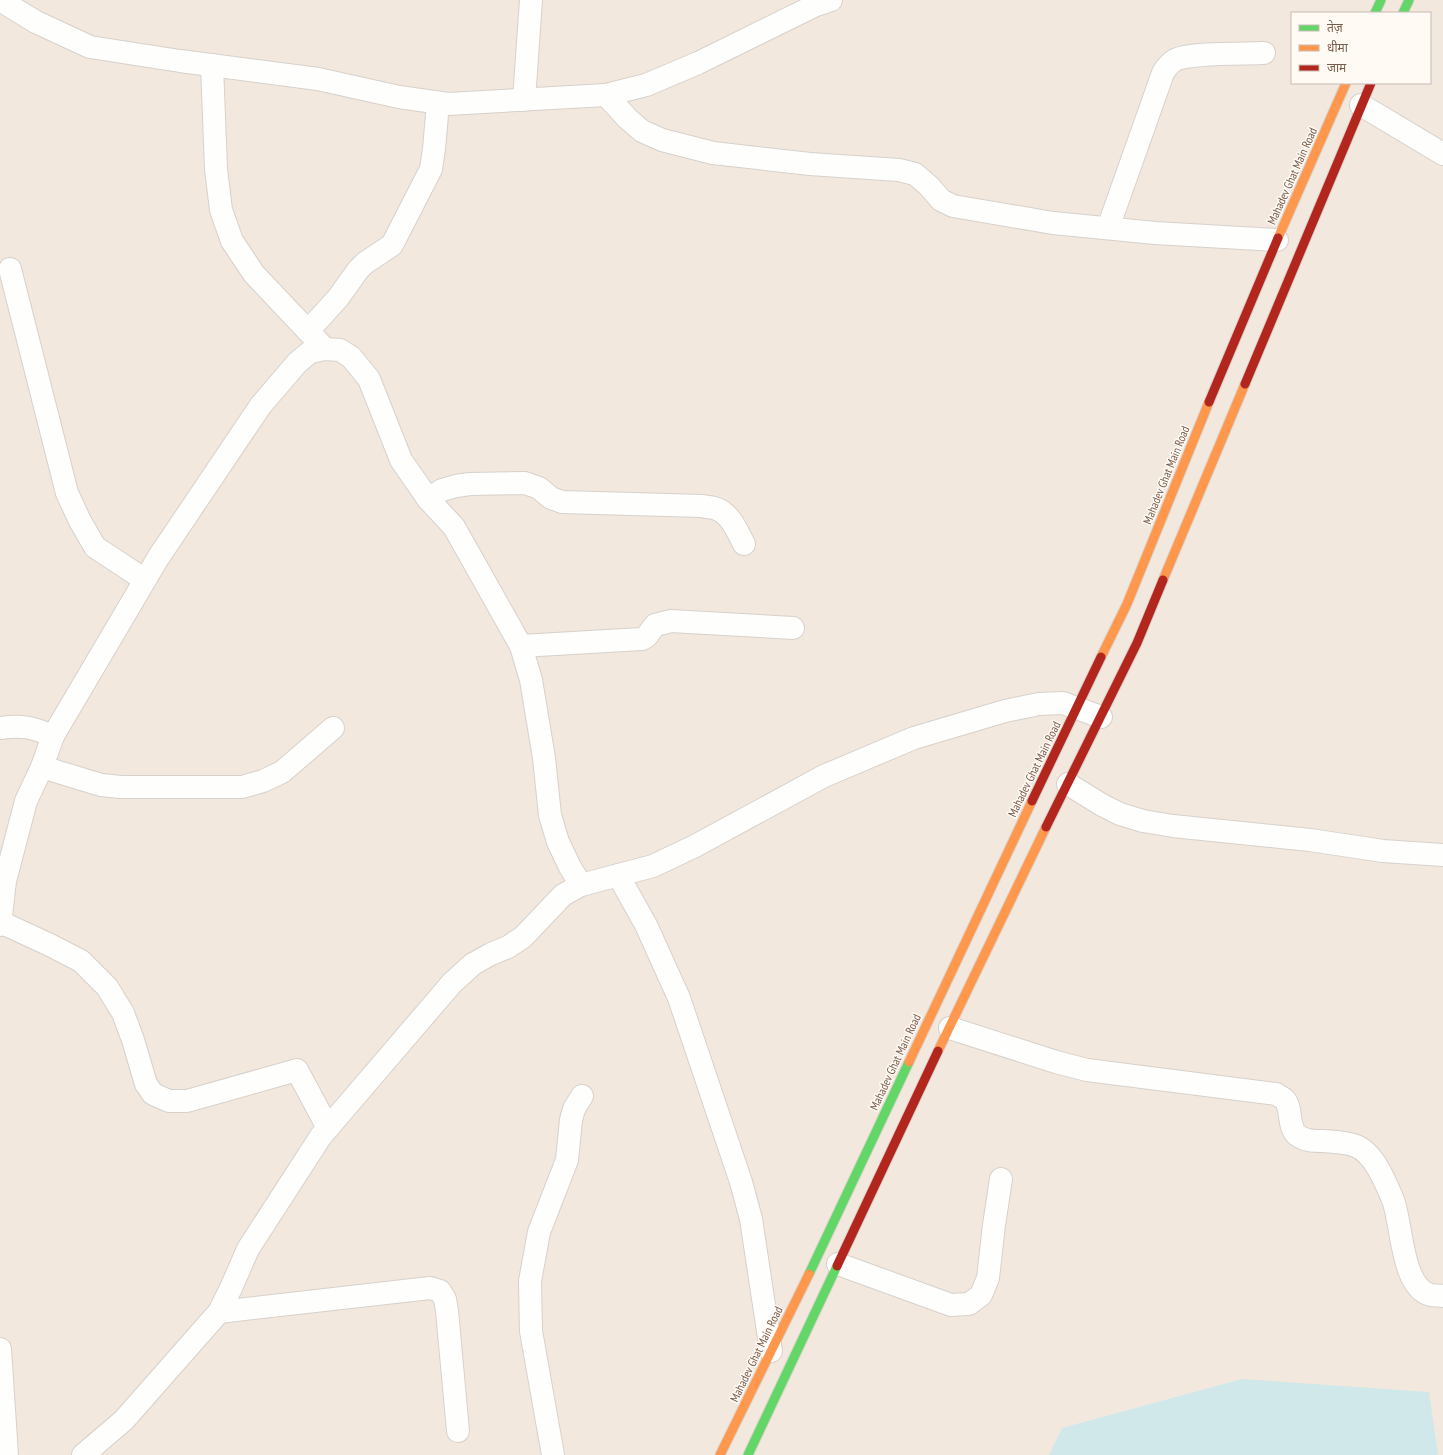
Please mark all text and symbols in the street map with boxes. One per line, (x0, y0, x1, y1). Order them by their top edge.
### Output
legend (1291, 12, 1431, 84)
text: तेज़ (1327, 20, 1344, 35)
text: धीमा (1327, 40, 1349, 55)
text: जाम (1327, 60, 1347, 75)
street label: Mahadev Ghat Main Road (1264, 125, 1320, 227)
street label: Mahadev Ghat Main Road (1139, 424, 1193, 526)
street label: Mahadev Ghat Main Road (1004, 719, 1064, 819)
street label: Mahadev Ghat Main Road (866, 1011, 924, 1113)
street label: Mahadev Ghat Main Road (726, 1304, 786, 1404)

